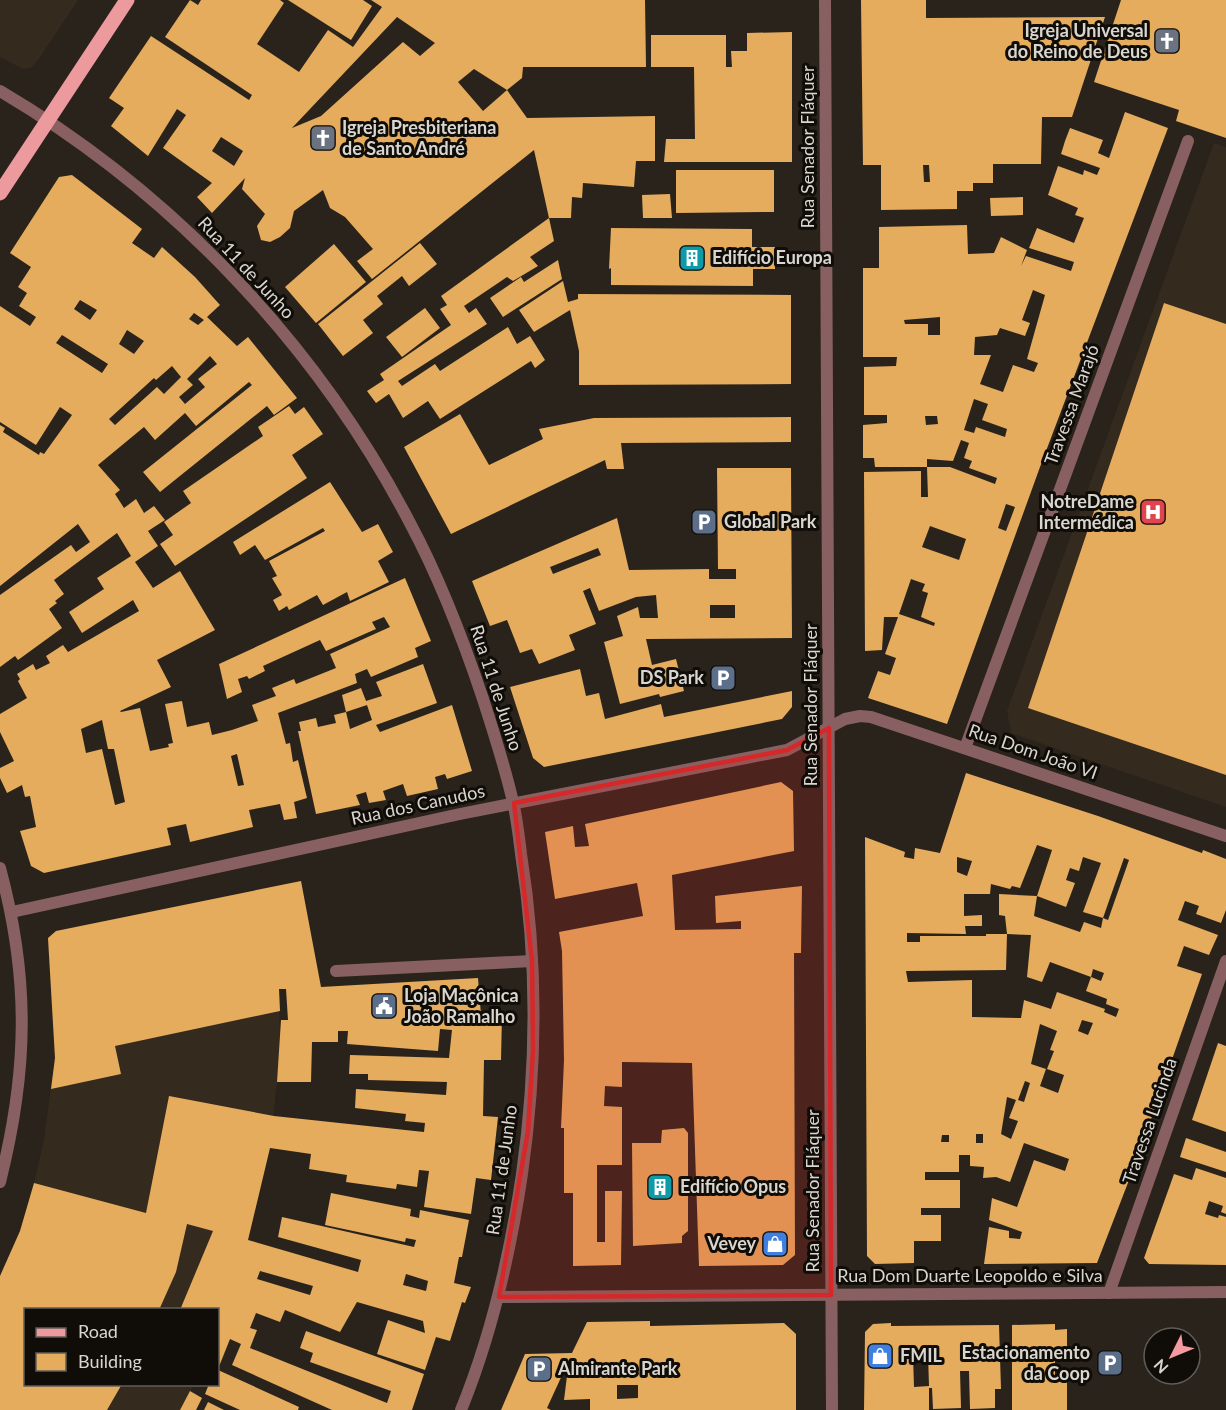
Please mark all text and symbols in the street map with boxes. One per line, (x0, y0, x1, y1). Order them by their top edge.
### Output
place label: Igreja Universal do Reino de Deus (1008, 19, 1148, 62)
church icon: Igreja Universal do Reino de Deus (1152, 26, 1182, 56)
street label: Rua Senador Fláquer (796, 65, 818, 229)
place label: Igreja Presbiteriana de Santo André (342, 116, 496, 159)
church icon: Igreja Presbiteriana de Santo André (308, 123, 338, 153)
street label: Rua 11 de Junho (194, 212, 300, 323)
building icon: Edifício Europa (677, 243, 707, 273)
place label: Edifício Europa (712, 246, 832, 268)
street label: Travessa Marajó (1039, 341, 1103, 468)
place label: NotreDame Intermédica (1039, 490, 1134, 533)
hospital icon: NotreDame Intermédica (1138, 497, 1168, 527)
parking icon: Global Park (689, 507, 719, 537)
place label: Global Park (724, 510, 817, 532)
street label: Rua 11 de Junho (466, 622, 528, 754)
street label: Rua Senador Fláquer (799, 623, 821, 787)
parking icon: DS Park (708, 663, 738, 693)
place label: DS Park (640, 666, 704, 688)
street label: Rua Dom João VI (966, 719, 1101, 783)
street label: Rua dos Canudos (349, 779, 487, 829)
place label: Loja Maçônica João Ramalho (404, 984, 519, 1027)
public building icon: Loja Maçônica João Ramalho (369, 991, 399, 1021)
street label: Travessa Lucinda (1117, 1055, 1181, 1187)
street label: Rua 11 de Junho (481, 1103, 521, 1236)
street label: Rua Senador Fláquer (801, 1109, 823, 1273)
building icon: Edifício Opus (645, 1172, 675, 1202)
place label: Edifício Opus (680, 1175, 786, 1197)
shop icon: Vevey (760, 1229, 790, 1259)
place label: Vevey (706, 1232, 756, 1254)
street label: Rua Dom Duarte Leopoldo e Silva (837, 1264, 1103, 1286)
legend (24, 1308, 219, 1386)
text: Road (78, 1320, 118, 1342)
north arrow (1142, 1326, 1202, 1386)
shop icon: FMIL (865, 1341, 895, 1371)
place label: Estacionamento da Coop (961, 1341, 1090, 1384)
place label: FMIL (900, 1344, 943, 1366)
parking icon: Estacionamento da Coop (1095, 1348, 1125, 1378)
text: Building (78, 1350, 142, 1372)
parking icon: Almirante Park (524, 1354, 554, 1384)
text: N (1150, 1356, 1172, 1378)
place label: Almirante Park (557, 1357, 678, 1379)

